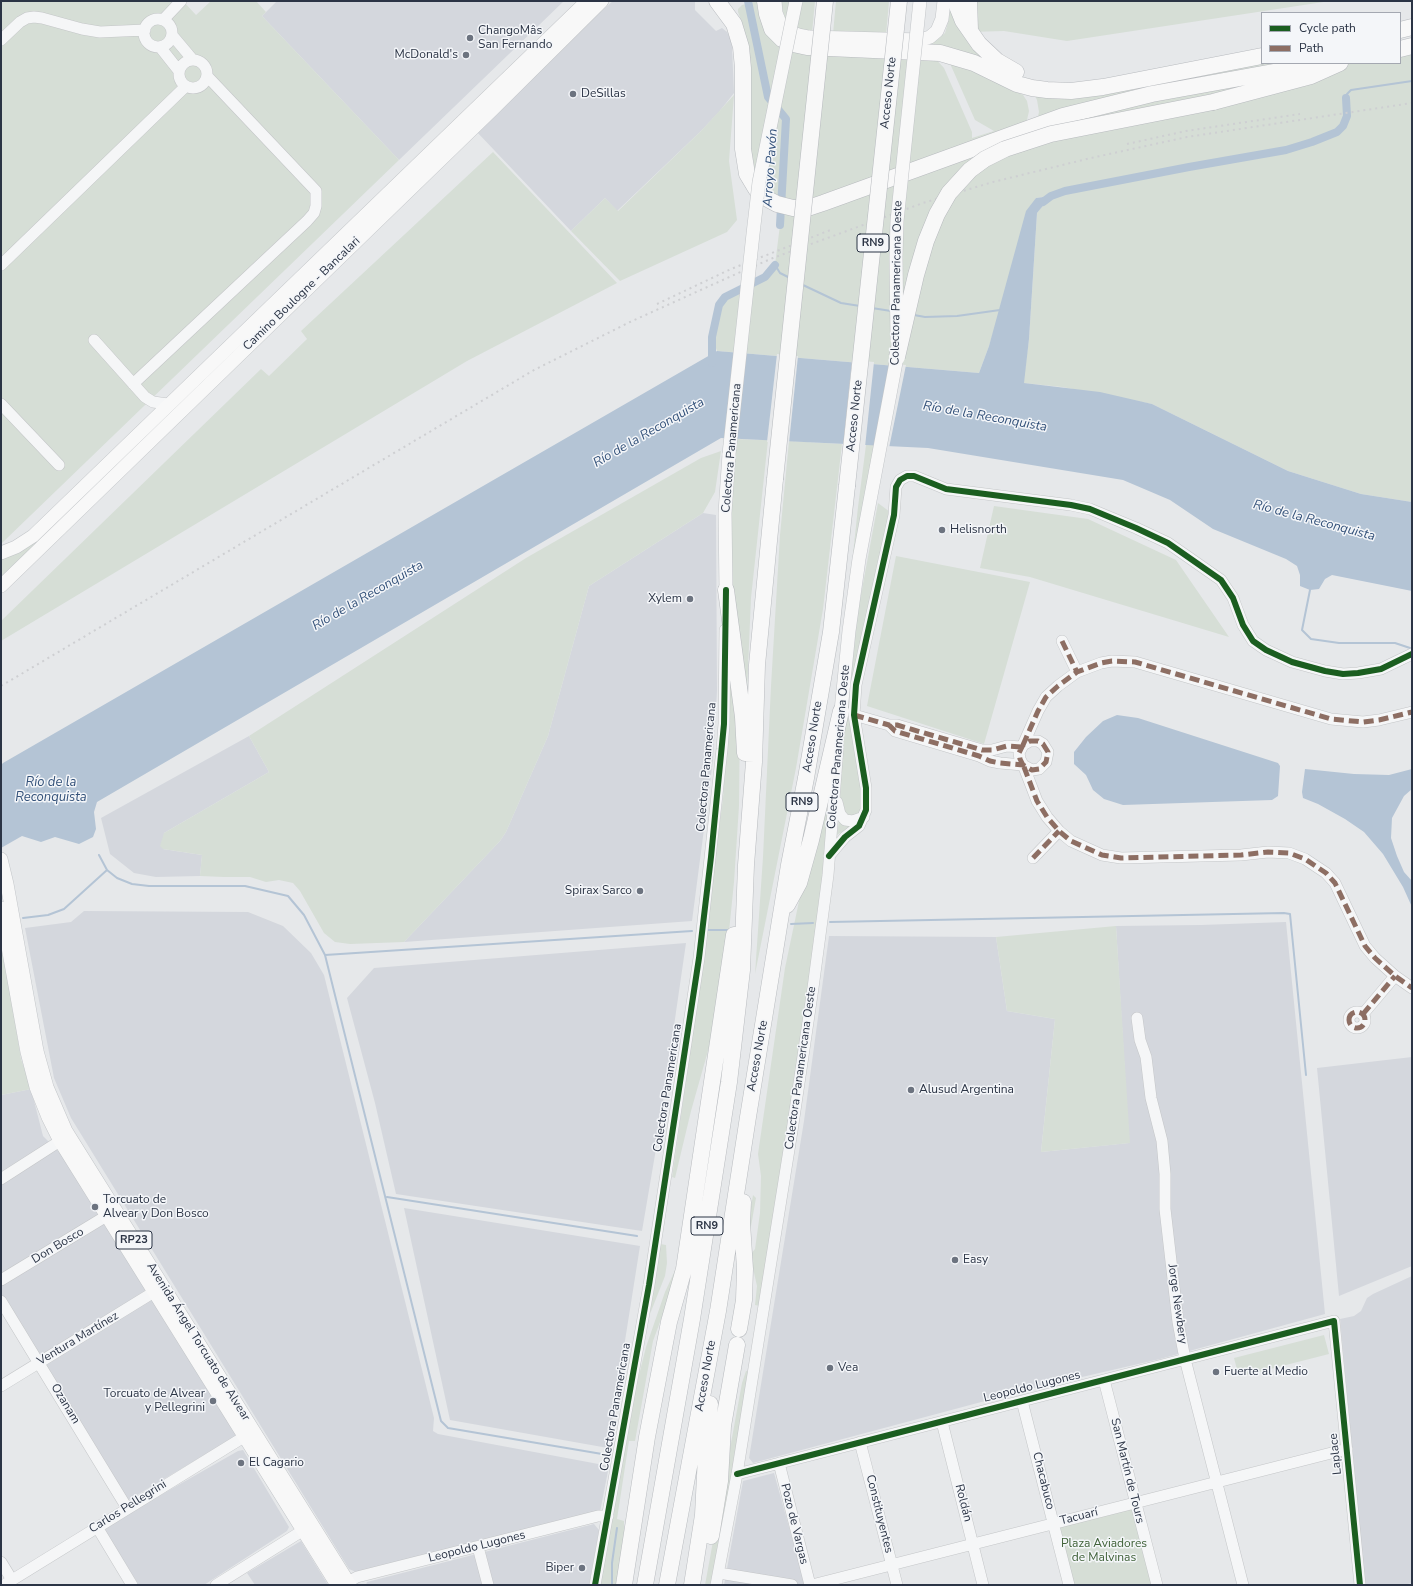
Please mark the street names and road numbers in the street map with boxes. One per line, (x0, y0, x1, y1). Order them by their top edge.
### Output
street label: Acceso Norte (878, 56, 900, 130)
street label: Colectora Panamericana Oeste (888, 200, 906, 366)
street label: Camino Boulogne - Bancalari (240, 234, 364, 354)
road number: RN9 (857, 234, 889, 252)
street label: Acceso Norte (844, 379, 866, 453)
street label: Colectora Panamericana (719, 383, 745, 513)
street label: Colectora Panamericana Oeste (825, 664, 853, 830)
street label: Acceso Norte (800, 700, 826, 774)
street label: Colectora Panamericana (694, 702, 720, 832)
road number: RN9 (786, 793, 818, 811)
street label: Colectora Panamericana Oeste (782, 985, 820, 1151)
street label: Acceso Norte (745, 1019, 771, 1093)
street label: Colectora Panamericana (651, 1023, 685, 1153)
road number: RN9 (691, 1217, 723, 1235)
street label: Don Bosco (29, 1225, 87, 1267)
road number: RP23 (116, 1231, 152, 1249)
street label: Avenida Ángel Torcuato de Alvear (143, 1260, 253, 1424)
street label: Jorge Newbery (1164, 1263, 1190, 1345)
street label: Ventura Martínez (35, 1309, 121, 1369)
street label: Acceso Norte (693, 1339, 719, 1413)
street label: Colectora Panamericana (598, 1342, 634, 1472)
street label: Leopoldo Lugones (982, 1368, 1082, 1406)
street label: Ozanam (47, 1381, 83, 1427)
street label: San Martín de Tours (1107, 1417, 1147, 1525)
street label: Laplace (1327, 1433, 1345, 1475)
street label: Chacabuco (1029, 1451, 1057, 1511)
street label: Constituyentes (862, 1473, 896, 1555)
street label: Carlos Pellegrini (87, 1477, 169, 1537)
street label: Pozo de Vargas (777, 1482, 811, 1566)
street label: Roldán (951, 1483, 975, 1523)
street label: Tacuarí (1059, 1505, 1099, 1529)
street label: Leopoldo Lugones (427, 1528, 527, 1566)

